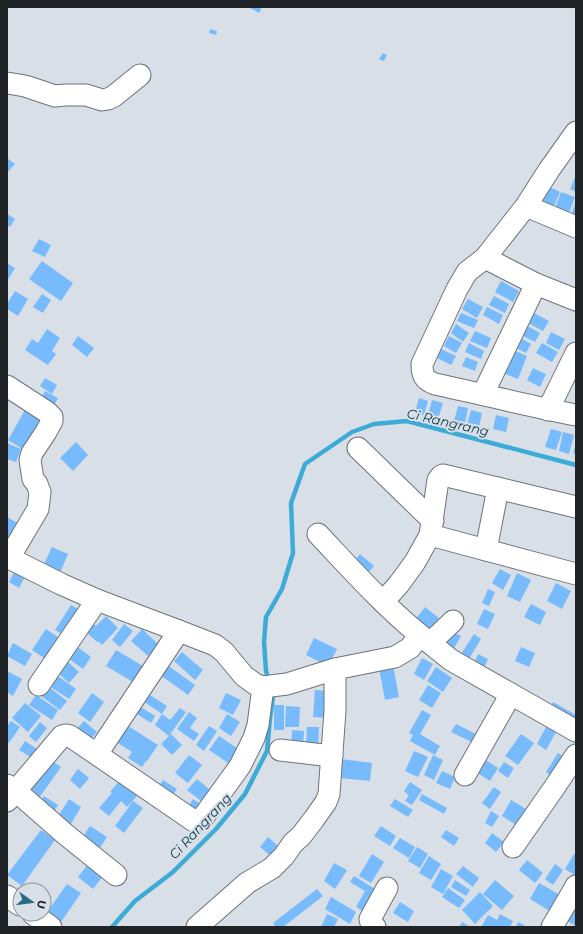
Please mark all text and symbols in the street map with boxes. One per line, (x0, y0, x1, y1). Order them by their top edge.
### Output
water label: Ci Rangrang (405, 405, 491, 439)
water label: Ci Rangrang (166, 790, 234, 862)
north arrow (12, 882, 52, 922)
text: U (34, 899, 50, 910)

